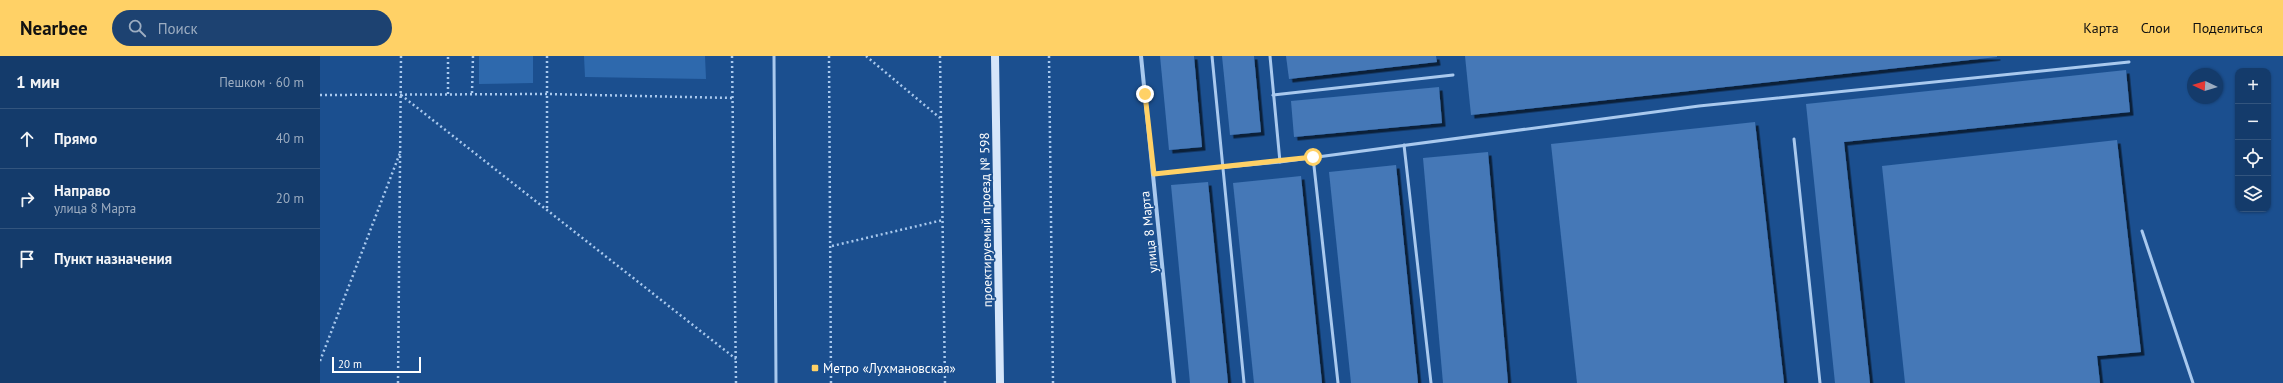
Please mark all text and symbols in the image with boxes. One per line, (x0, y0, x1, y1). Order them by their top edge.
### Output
search box (112, 10, 392, 46)
text: Nearbee (20, 16, 88, 40)
icon: search (126, 17, 148, 39)
text: Поиск (158, 19, 198, 38)
text: Карта (2083, 19, 2119, 37)
text: Слои (2141, 19, 2170, 37)
text: Поделиться (2192, 19, 2263, 37)
north arrow (2187, 68, 2223, 104)
map controls (2235, 68, 2271, 212)
button: + (2235, 68, 2271, 104)
text: 1 мин (16, 71, 60, 93)
text: Пешком · 60 m (219, 74, 304, 91)
route end (1136, 85, 1154, 103)
button: − (2235, 104, 2271, 140)
icon: ahead (16, 128, 38, 150)
text: Прямо (54, 129, 97, 148)
text: 40 m (276, 130, 304, 147)
street label: проектируемый проезд № 598 (976, 132, 996, 308)
button: locate (2235, 140, 2271, 176)
route start (1304, 148, 1322, 166)
button: layers (2235, 176, 2271, 212)
text: Направо (54, 181, 110, 200)
icon: right (16, 188, 38, 210)
text: 20 m (276, 190, 304, 207)
street label: улица 8 Марта (1136, 190, 1162, 274)
text: улица 8 Марта (54, 200, 136, 217)
icon: arrive (16, 248, 38, 270)
text: Пункт назначения (54, 249, 172, 268)
scale bar (332, 355, 421, 374)
text: 20 m (338, 357, 362, 371)
place label: Метро «Лухмановская» (823, 360, 956, 377)
marker: Метро «Лухмановская» (810, 363, 820, 373)

